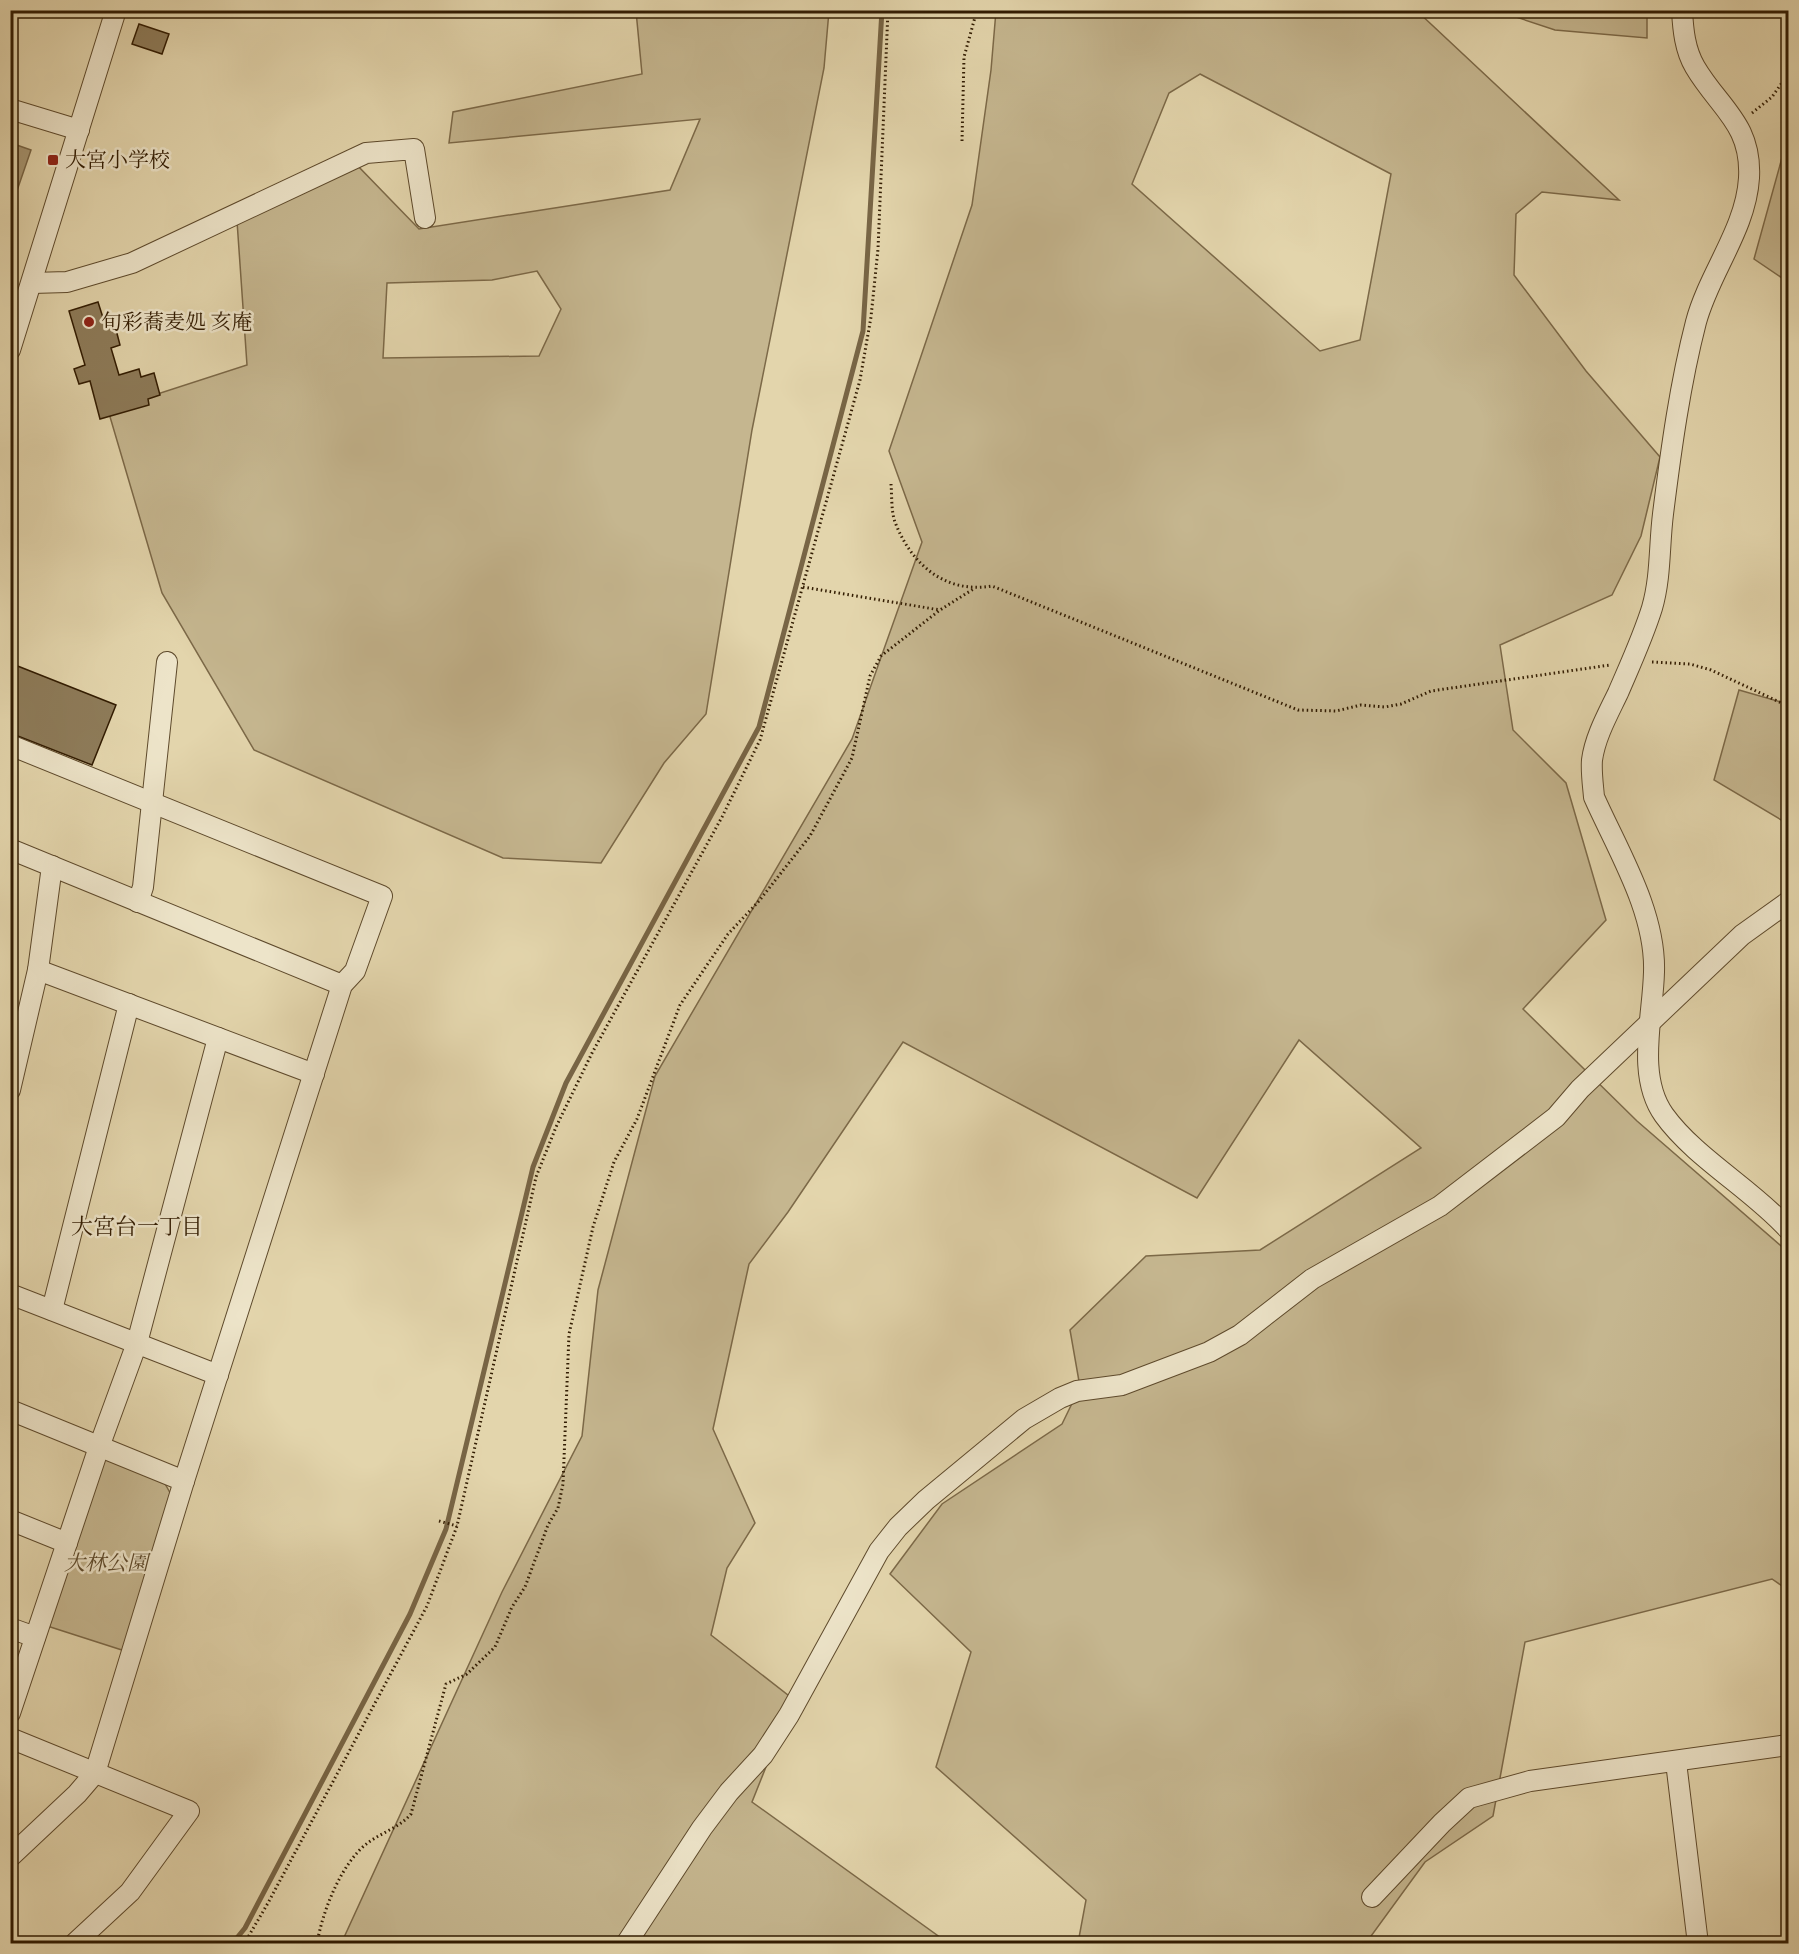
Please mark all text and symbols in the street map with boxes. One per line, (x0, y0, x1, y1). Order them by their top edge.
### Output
place label: 大宮小学校 (65, 148, 170, 175)
marker: 大宮小学校 (46, 153, 60, 167)
place label: 旬彩蕎麦処 亥庵 (101, 310, 253, 337)
marker: 旬彩蕎麦処 亥庵 (82, 315, 96, 329)
district label: 大宮台一丁目 (71, 1214, 203, 1242)
park label: 大林公園 (64, 1551, 151, 1578)

